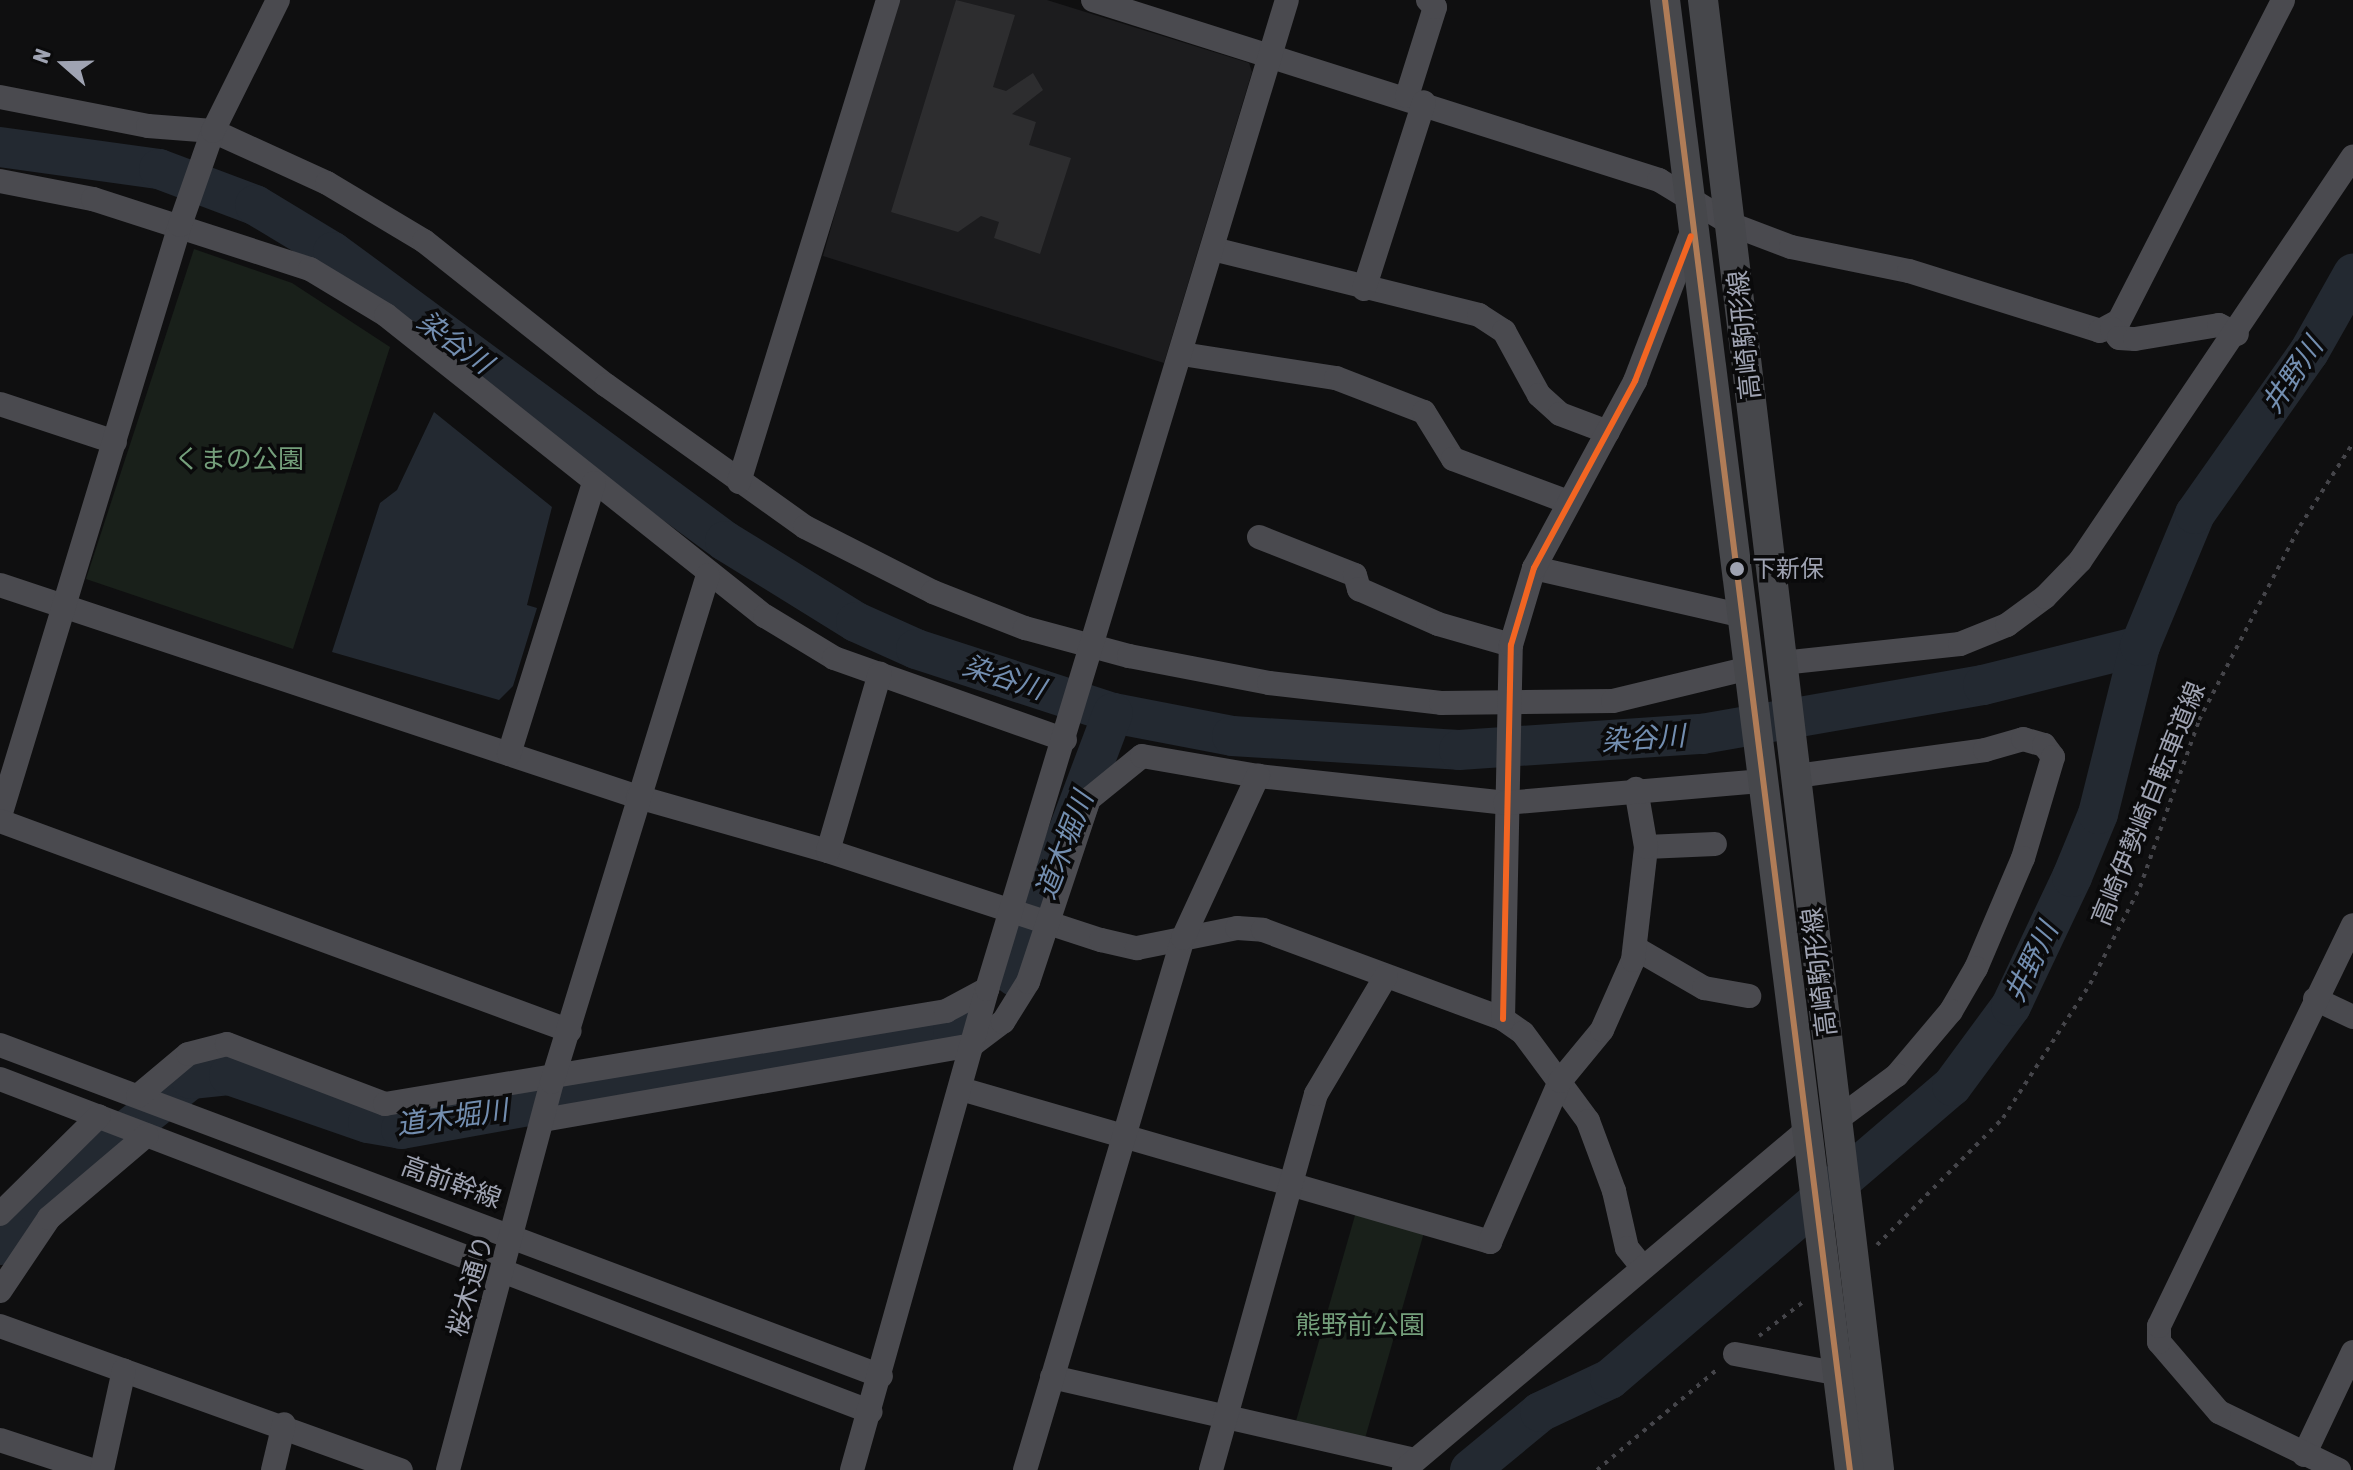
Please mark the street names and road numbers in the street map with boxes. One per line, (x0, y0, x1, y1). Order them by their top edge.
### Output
street label: 高崎駒形線 (1723, 269, 1767, 401)
street label: 高崎伊勢崎自転車道線 (2086, 678, 2212, 930)
street label: 高崎駒形線 (1797, 906, 1843, 1038)
street label: 高前幹線 (397, 1151, 505, 1215)
street label: 桜木通り (442, 1232, 500, 1340)

